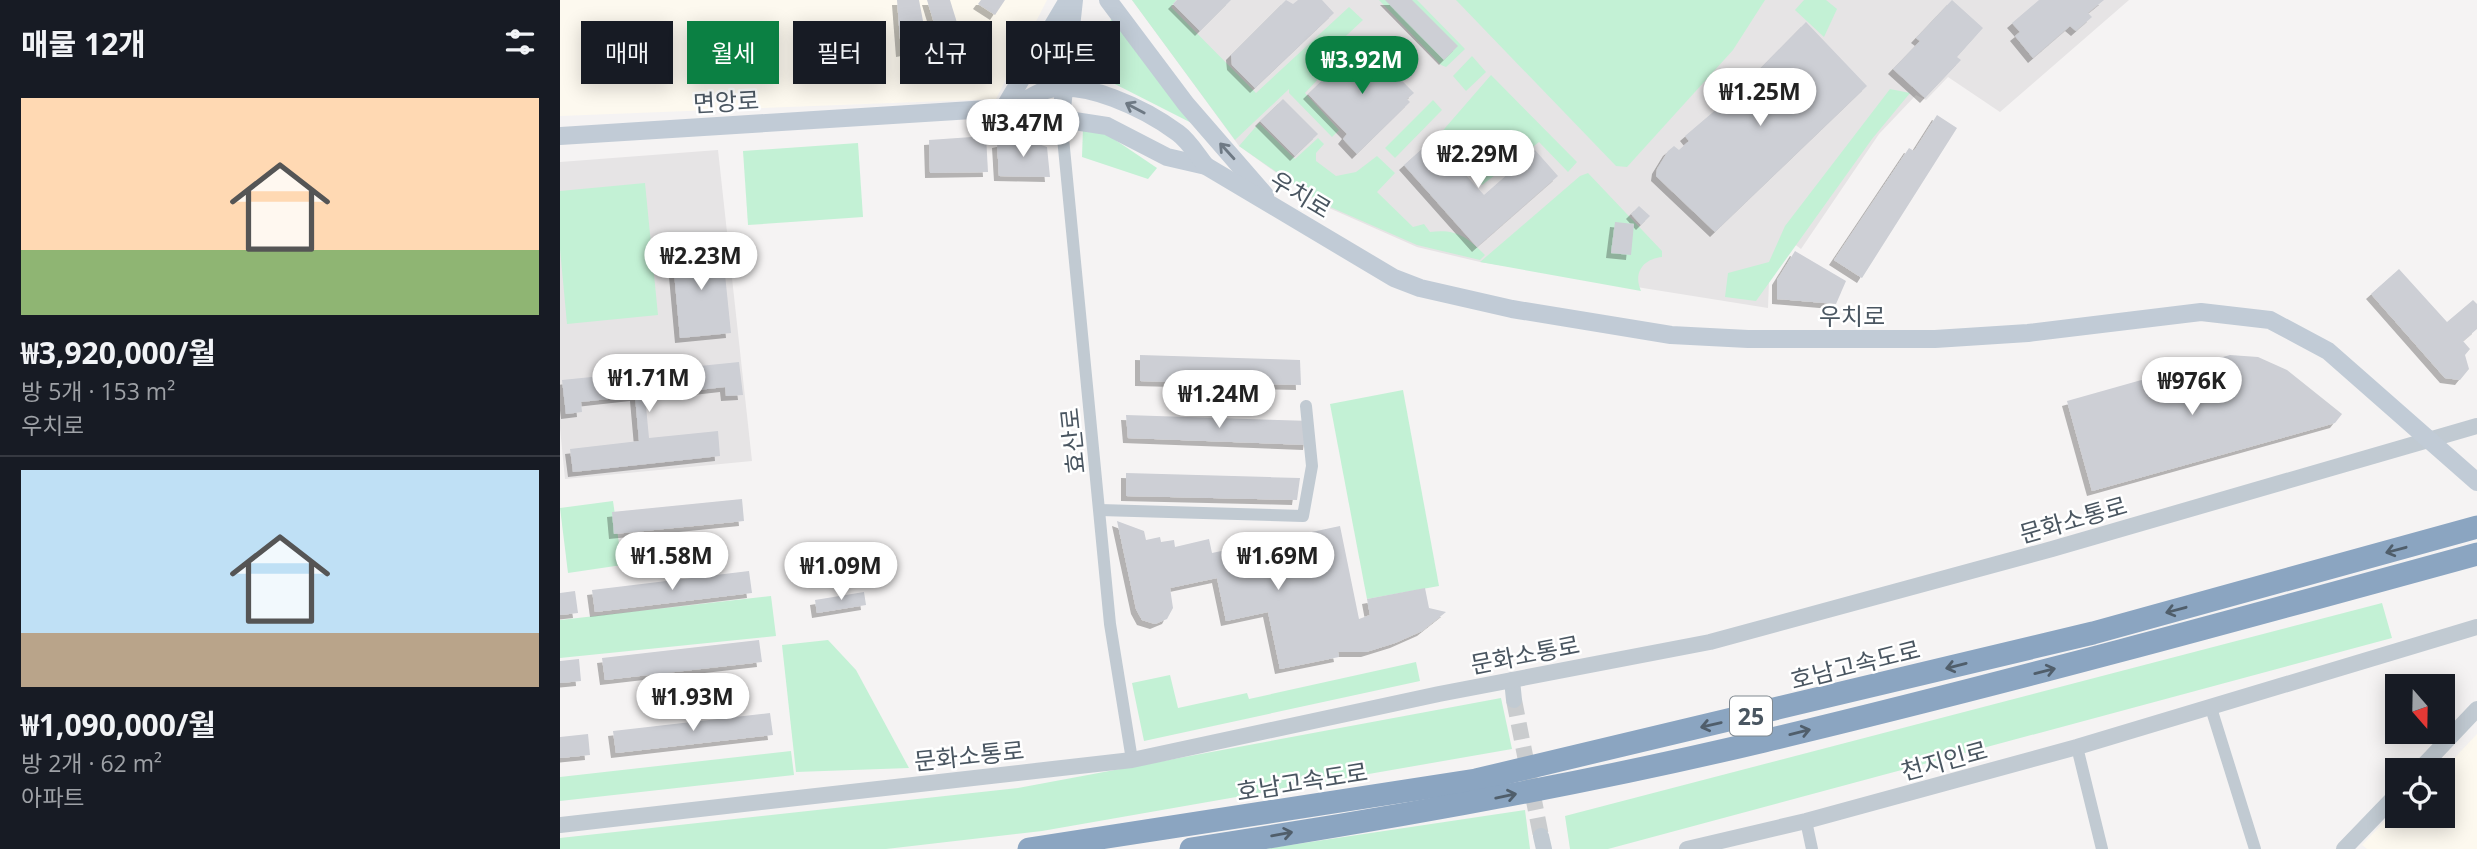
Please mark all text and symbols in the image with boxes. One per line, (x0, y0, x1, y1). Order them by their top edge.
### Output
chip: 매매 (581, 21, 673, 84)
chip: 월세 (687, 21, 779, 84)
chip: 필터 (793, 21, 886, 84)
chip: 신규 (900, 21, 992, 84)
chip: 아파트 (1006, 21, 1120, 84)
text: 매물 12개 (21, 23, 146, 64)
icon: filters (501, 23, 539, 61)
pin: ₩3.92M (1305, 36, 1419, 96)
text: ₩3.92M (1321, 43, 1403, 75)
pin: ₩1.25M (1703, 68, 1817, 128)
text: ₩1.25M (1719, 75, 1801, 107)
street label: 면앙로 (692, 83, 760, 119)
pin: ₩3.47M (966, 100, 1080, 159)
one-way arrow (1125, 101, 1146, 115)
text: ₩3.47M (982, 106, 1064, 138)
pin: ₩2.29M (1421, 130, 1535, 190)
text: ₩2.29M (1437, 137, 1519, 169)
one-way arrow (1219, 142, 1235, 160)
icon: home (217, 144, 343, 270)
street label: 우치로 (1264, 163, 1338, 225)
pin: ₩2.23M (644, 232, 758, 292)
text: ₩2.23M (660, 239, 742, 271)
street label: 우치로 (1819, 299, 1885, 332)
text: ₩3,920,000/월 (21, 332, 216, 373)
pin: ₩1.71M (592, 354, 706, 414)
pin: ₩976K (2143, 358, 2241, 417)
text: ₩1.71M (608, 361, 690, 393)
text: ₩976K (2158, 364, 2226, 396)
pin: ₩1.24M (1162, 370, 1276, 430)
text: 방 5개 · 153 m² (21, 375, 175, 407)
text: ₩1.24M (1178, 377, 1260, 409)
street label: 효산로 (1052, 406, 1092, 476)
text: 우치로 (21, 409, 84, 441)
street label: 문화소통로 (2015, 488, 2131, 550)
icon: home (217, 516, 343, 642)
pin: ₩1.58M (615, 532, 729, 592)
pin: ₩1.69M (1221, 532, 1335, 592)
text: ₩1.58M (631, 539, 713, 571)
text: ₩1.69M (1237, 539, 1319, 571)
pin: ₩1.09M (784, 542, 898, 602)
one-way arrow (2385, 544, 2407, 557)
text: ₩1.09M (800, 549, 882, 581)
one-way arrow (2165, 604, 2188, 617)
street label: 문화소통로 (1468, 627, 1582, 681)
street label: 호남고속도로 (1787, 632, 1923, 696)
one-way arrow (1945, 660, 1968, 673)
one-way arrow (2033, 664, 2056, 677)
pin: ₩1.93M (636, 674, 750, 733)
north arrow (2385, 674, 2455, 744)
map controls (2385, 674, 2455, 828)
text: ₩1.93M (652, 680, 734, 712)
road number: 25 (1730, 696, 1772, 736)
text: ₩1,090,000/월 (21, 704, 216, 745)
one-way arrow (1700, 719, 1723, 733)
one-way arrow (1789, 725, 1811, 738)
street label: 문화소통로 (912, 733, 1026, 777)
street label: 천지인로 (1897, 733, 1991, 787)
text: 방 2개 · 62 m² (21, 747, 162, 779)
street label: 호남고속도로 (1234, 754, 1370, 808)
button: locate (2385, 758, 2455, 828)
text: 아파트 (21, 781, 84, 813)
one-way arrow (1494, 788, 1517, 802)
one-way arrow (1270, 827, 1293, 840)

